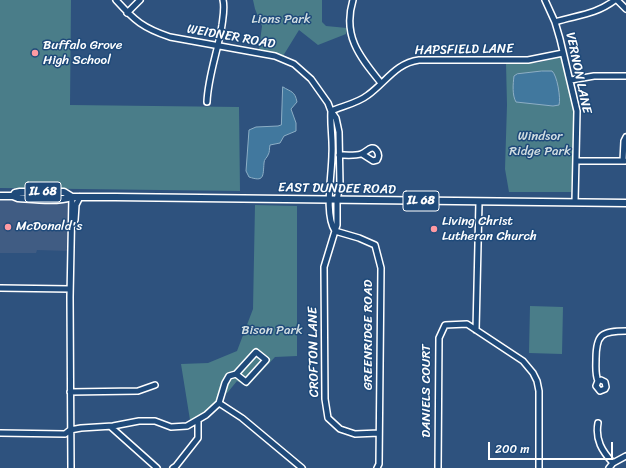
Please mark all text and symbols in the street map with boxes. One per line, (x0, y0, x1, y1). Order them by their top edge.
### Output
park label: Lions Park (251, 12, 311, 28)
street label: WEIDNER ROAD (186, 22, 276, 52)
street label: VERNON LANE (562, 31, 594, 115)
place label: Buffalo Grove High School (43, 38, 122, 69)
street label: HAPSFIELD LANE (415, 41, 513, 59)
marker: Buffalo Grove High School (30, 48, 40, 58)
park label: Windsor Ridge Park (509, 129, 571, 160)
street label: EAST DUNDEE ROAD (278, 180, 396, 198)
road number: IL 68 (25, 182, 61, 202)
road number: IL 68 (403, 191, 439, 211)
place label: Living Christ Lutheran Church (442, 214, 537, 245)
place label: McDonald's (16, 219, 82, 235)
marker: McDonald's (3, 222, 13, 232)
marker: Living Christ Lutheran Church (429, 224, 439, 234)
street label: GREENRIDGE ROAD (361, 280, 377, 390)
street label: CROFTON LANE (305, 307, 323, 397)
park label: Bison Park (241, 323, 303, 339)
street label: DANIELS COURT (419, 344, 435, 438)
scale bar (490, 434, 615, 460)
text: 200 m (495, 438, 529, 460)

